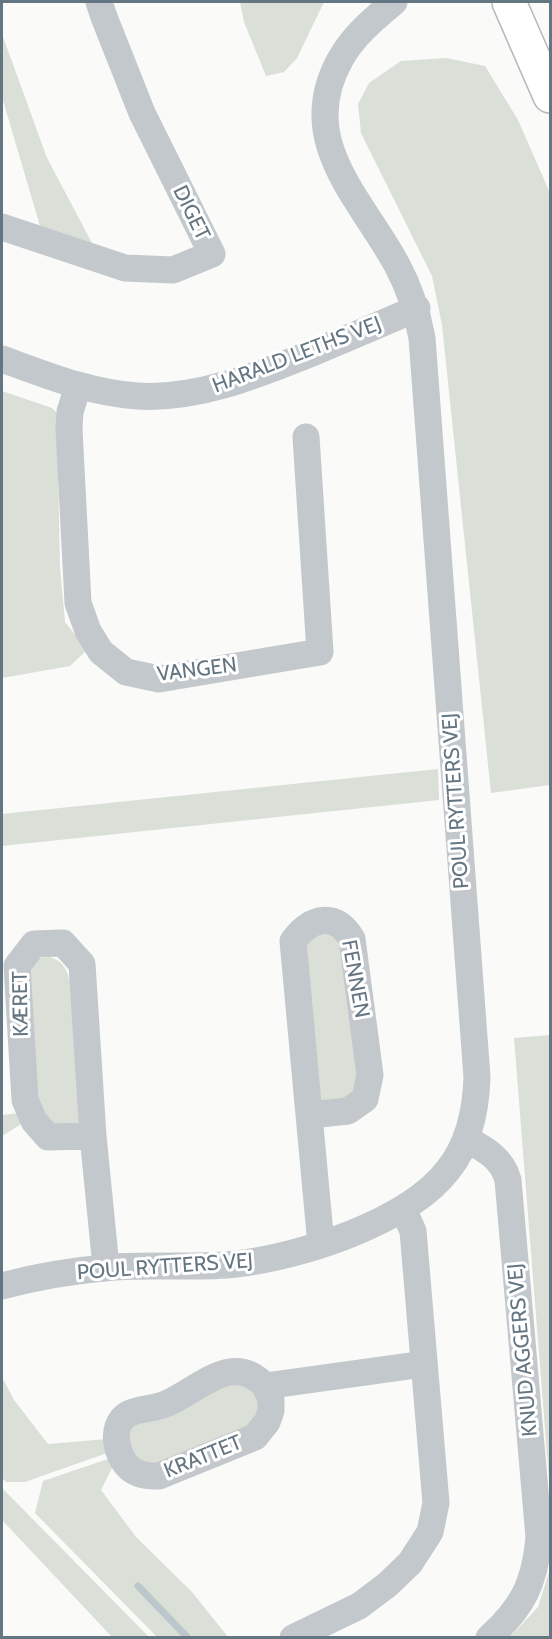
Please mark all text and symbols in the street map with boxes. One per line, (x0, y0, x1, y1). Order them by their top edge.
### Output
street label: DIGET (167, 182, 215, 244)
street label: HARALD LETHS VEJ (209, 311, 385, 399)
street label: VANGEN (156, 653, 238, 687)
street label: POUL RYTTERS VEJ (437, 712, 475, 890)
street label: FENNEN (336, 938, 374, 1020)
street label: KÆRET (8, 971, 34, 1037)
street label: POUL RYTTERS VEJ (76, 1248, 254, 1286)
street label: KNUD AGGERS VEJ (503, 1262, 543, 1438)
street label: KRATTET (160, 1430, 246, 1484)

